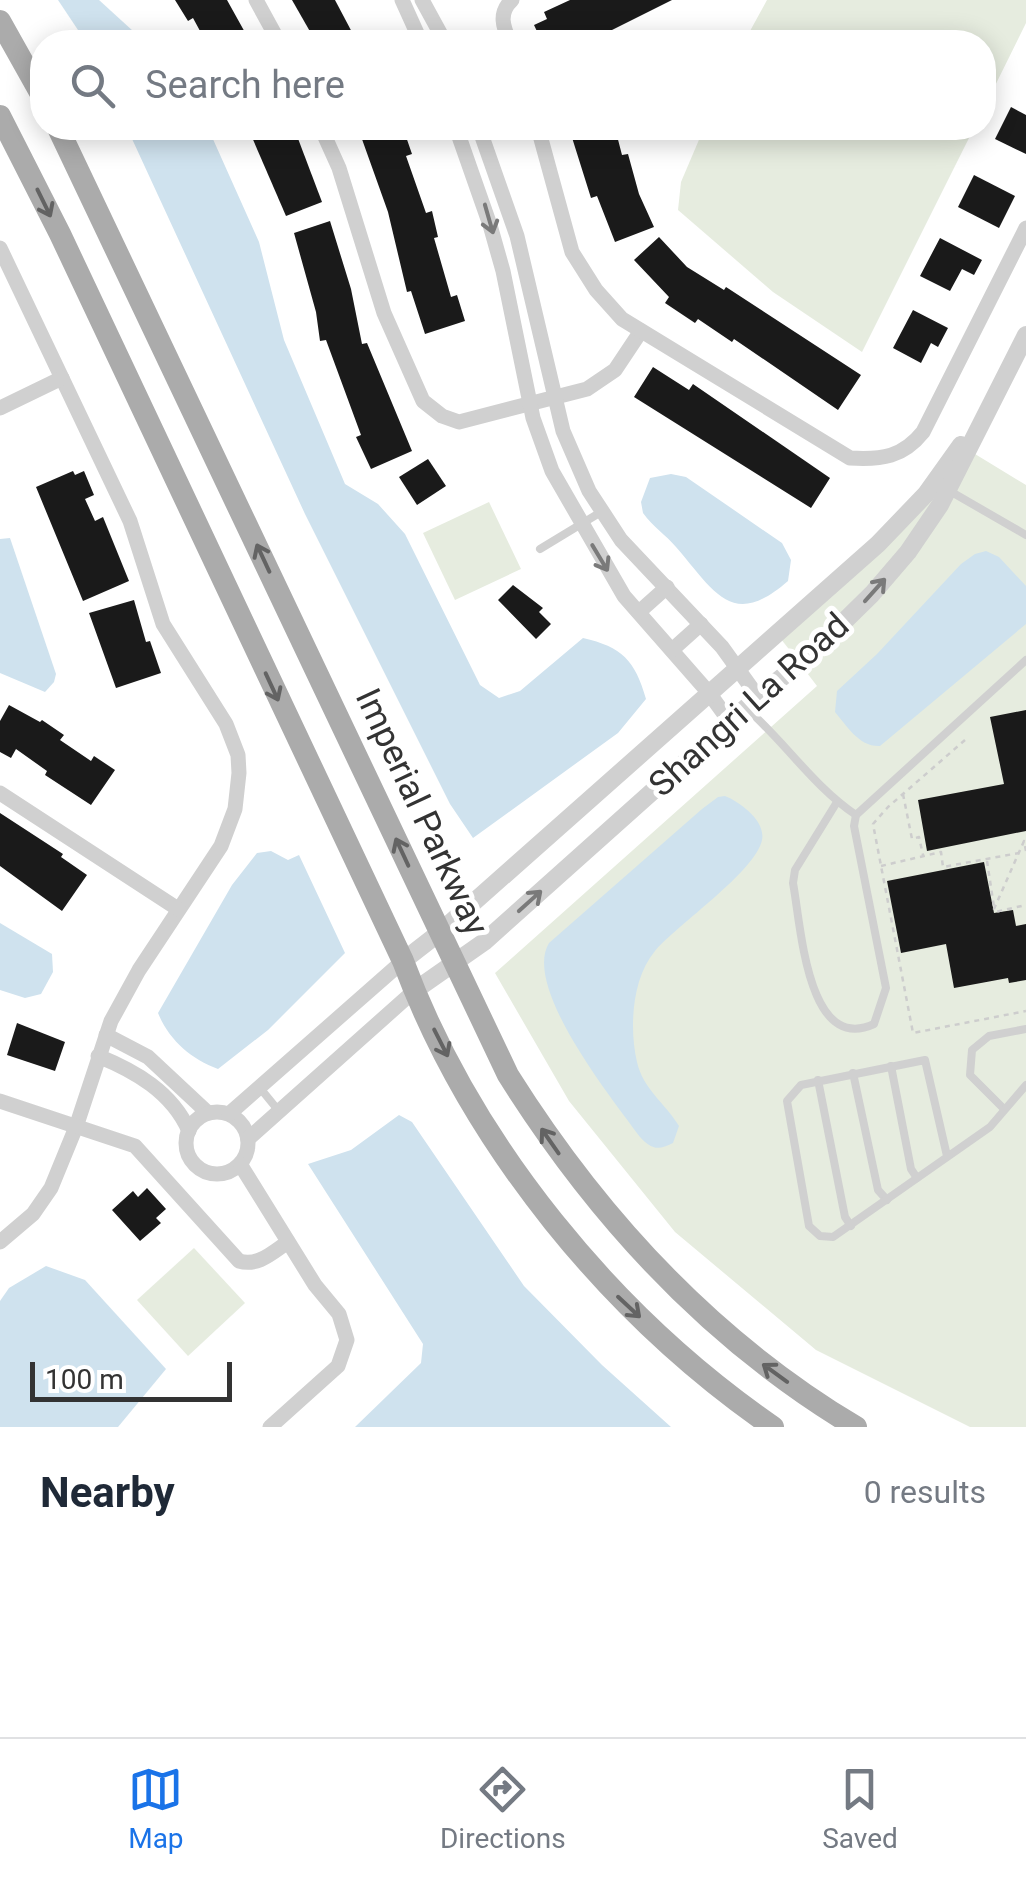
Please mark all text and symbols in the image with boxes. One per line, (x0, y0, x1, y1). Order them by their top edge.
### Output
search box (30, 30, 996, 140)
icon: search (65, 58, 120, 113)
text: Search here (145, 63, 345, 107)
one-way arrow (36, 187, 55, 217)
one-way arrow (481, 203, 499, 234)
one-way arrow (590, 543, 611, 572)
one-way arrow (252, 544, 271, 574)
one-way arrow (863, 577, 887, 603)
street label: Shangri La Road (641, 605, 857, 805)
one-way arrow (264, 671, 283, 701)
street label: Imperial Parkway (347, 682, 497, 942)
one-way arrow (391, 838, 410, 868)
one-way arrow (517, 889, 542, 912)
one-way arrow (432, 1028, 451, 1058)
one-way arrow (540, 1127, 561, 1155)
one-way arrow (616, 1295, 640, 1319)
scale bar (30, 1357, 232, 1402)
one-way arrow (762, 1362, 790, 1383)
text: 100 m (45, 1363, 124, 1396)
text: Nearby (40, 1468, 175, 1517)
text: 0 results (864, 1473, 986, 1511)
tab: Map (128, 1762, 184, 1855)
tab: Directions (440, 1762, 566, 1855)
tab: Saved (822, 1762, 898, 1855)

